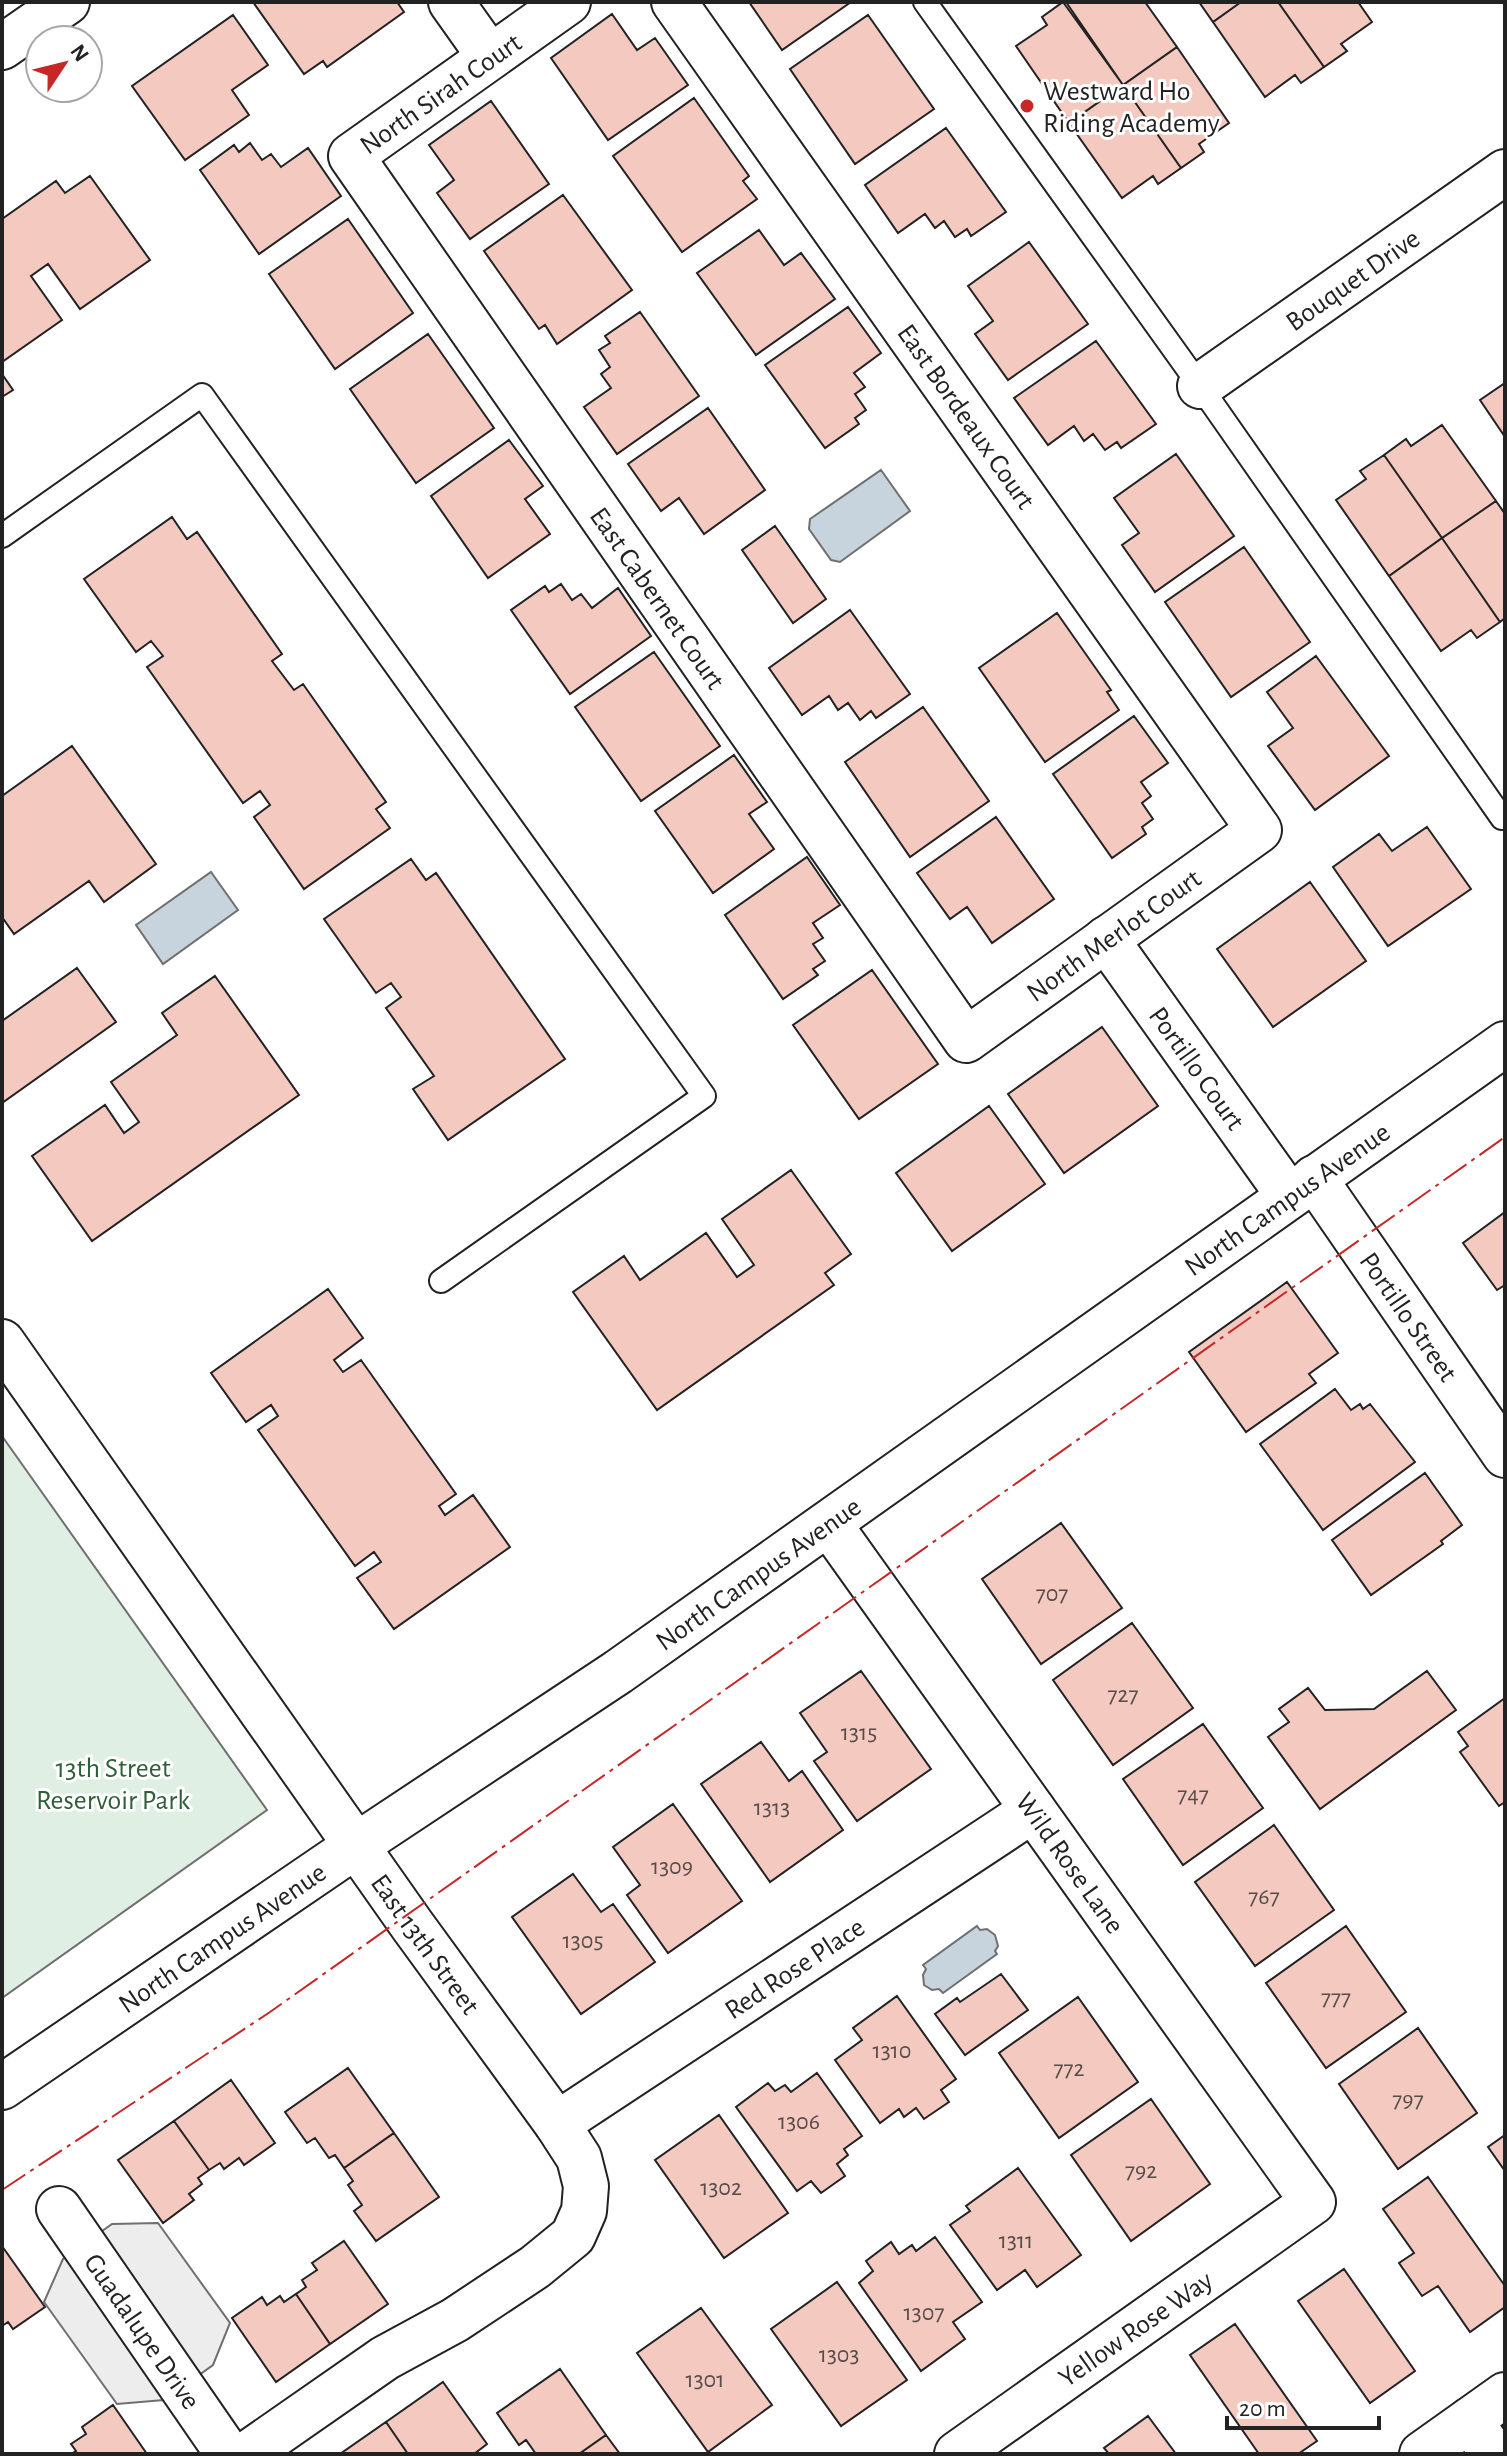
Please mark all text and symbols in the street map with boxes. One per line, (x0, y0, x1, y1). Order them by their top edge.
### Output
north arrow (24, 24, 104, 104)
street label: North Sirah Court (355, 29, 527, 161)
text: N (66, 41, 93, 66)
place label: Westward Ho Riding Academy (1043, 78, 1220, 138)
marker: Westward Ho Riding Academy (1018, 97, 1036, 115)
street label: Bouquet Drive (1281, 225, 1425, 337)
street label: East Bordeaux Court (891, 320, 1039, 515)
street label: East Cabernet Court (584, 503, 729, 695)
street label: North Merlot Court (1022, 865, 1207, 1008)
street label: Portillo Court (1143, 1002, 1249, 1136)
street label: North Campus Avenue (1180, 1118, 1395, 1282)
street label: Portillo Street (1354, 1248, 1462, 1387)
street label: North Campus Avenue (651, 1493, 867, 1657)
house number: 707 (1036, 1582, 1068, 1606)
house number: 727 (1108, 1683, 1138, 1707)
house number: 1315 (841, 1721, 877, 1745)
park label: 13th Street Reservoir Park (36, 1755, 190, 1815)
house number: 747 (1177, 1783, 1209, 1807)
street label: Wild Rose Lane (1010, 1788, 1129, 1939)
house number: 1313 (754, 1796, 790, 1820)
house number: 1309 (651, 1855, 693, 1879)
street label: North Campus Avenue (114, 1859, 332, 2019)
street label: East 13th Street (365, 1870, 484, 2020)
house number: 767 (1248, 1885, 1280, 1909)
street label: Red Rose Place (720, 1913, 870, 2025)
house number: 1305 (563, 1929, 603, 1953)
house number: 777 (1321, 1986, 1351, 2010)
house number: 1310 (872, 2039, 912, 2063)
house number: 772 (1054, 2057, 1085, 2081)
house number: 797 (1392, 2088, 1424, 2112)
house number: 1306 (778, 2110, 820, 2134)
house number: 792 (1125, 2159, 1157, 2183)
house number: 1302 (700, 2176, 742, 2200)
house number: 1311 (999, 2229, 1033, 2253)
street label: Guadalupe Drive (78, 2249, 205, 2415)
street label: Yellow Rose Way (1054, 2266, 1218, 2393)
house number: 1307 (904, 2301, 944, 2325)
house number: 1303 (819, 2343, 859, 2367)
house number: 1301 (685, 2368, 725, 2392)
scale bar (1227, 2380, 1379, 2430)
text: 20 m (1239, 2397, 1286, 2421)

